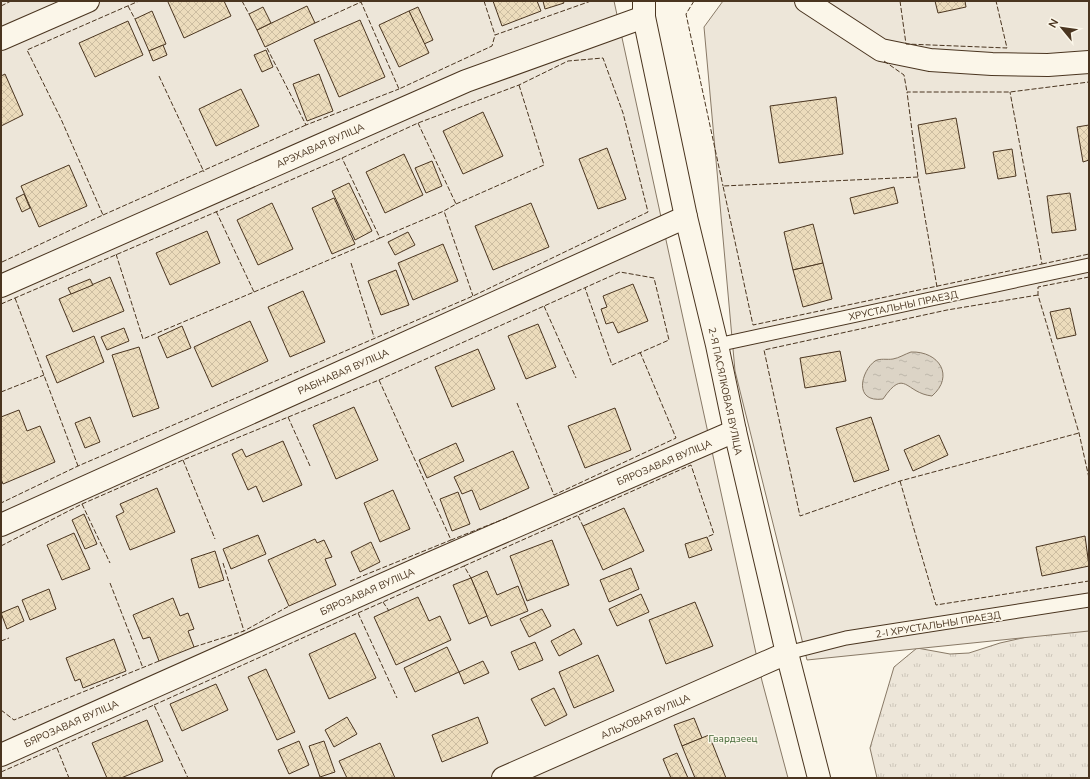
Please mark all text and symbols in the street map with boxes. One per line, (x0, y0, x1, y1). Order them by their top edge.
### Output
north arrow (1042, 8, 1082, 48)
text: N (1045, 16, 1062, 31)
street label: АРЭХАВАЯ ВУЛІЦА (274, 120, 367, 172)
street label: ХРУСТАЛЬНЫ ПРАЕЗД (847, 288, 959, 324)
street label: 2-Я ПАСЯЛКОВАЯ ВУЛІЦА (705, 326, 746, 457)
street label: РАБІНАВАЯ ВУЛІЦА (296, 345, 392, 398)
street label: БЯРОЗАВАЯ ВУЛІЦА (615, 436, 715, 489)
street label: БЯРОЗАВАЯ ВУЛІЦА (318, 564, 417, 619)
street label: 2-І ХРУСТАЛЬНЫ ПРАЕЗД (875, 608, 1002, 642)
street label: АЛЬХОВАЯ ВУЛІЦА (599, 691, 693, 743)
street label: БЯРОЗАВАЯ ВУЛІЦА (22, 696, 121, 751)
park label: Гвардзеец (708, 732, 758, 746)

